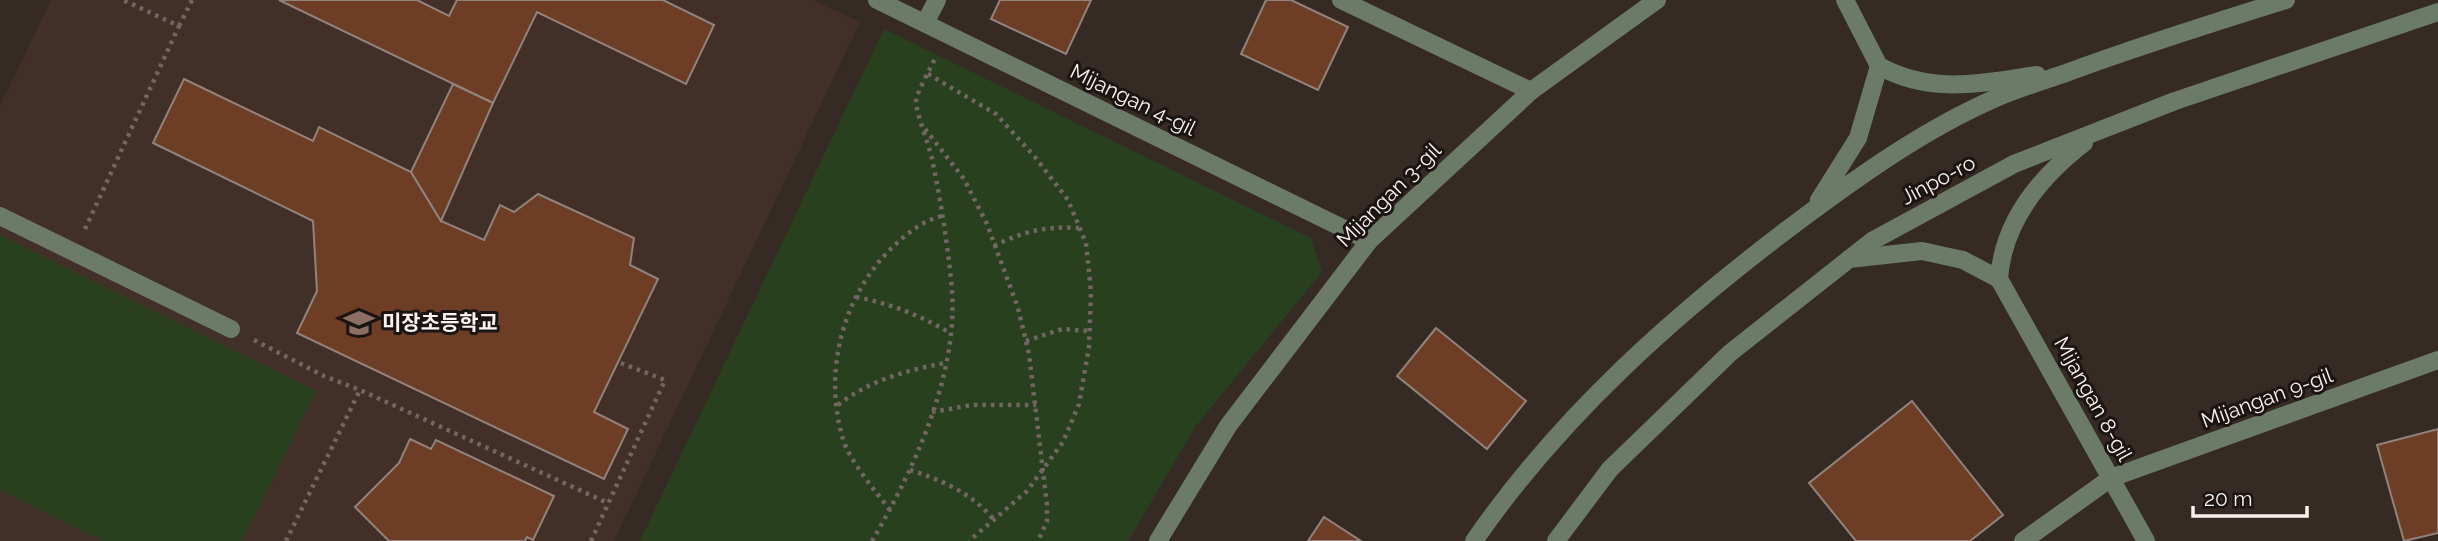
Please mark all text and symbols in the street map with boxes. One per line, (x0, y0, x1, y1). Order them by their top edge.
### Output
street label: Mijangan 4-gil (1066, 58, 1201, 141)
street label: Mijangan 3-gil (1331, 137, 1446, 252)
street label: Jinpo-ro (1896, 150, 1979, 210)
school or university icon: 미장초등학교 (342, 306, 376, 340)
place label: 미장초등학교 (382, 310, 498, 335)
street label: Mijangan 8-gil (2049, 332, 2138, 465)
street label: Mijangan 9-gil (2198, 362, 2336, 433)
scale bar (2193, 475, 2307, 518)
text: 20 m (2204, 486, 2252, 511)

